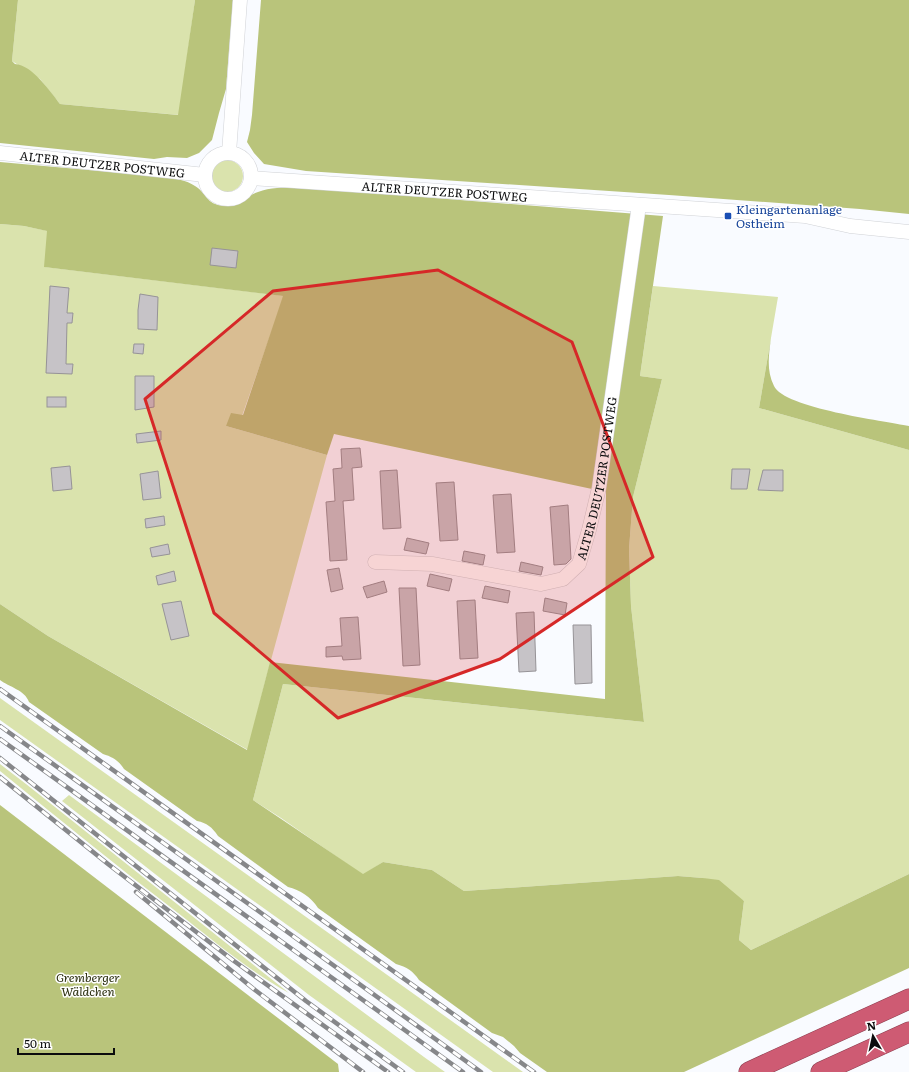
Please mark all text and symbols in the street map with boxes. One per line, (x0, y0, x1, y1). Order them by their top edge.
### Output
street label: ALTER DEUTZER POSTWEG (19, 146, 186, 182)
street label: ALTER DEUTZER POSTWEG (361, 177, 528, 206)
place label: Kleingartenanlage Ostheim (736, 200, 842, 232)
marker: Kleingartenanlage Ostheim (723, 211, 733, 221)
street label: ALTER DEUTZER POSTWEG (572, 395, 621, 562)
park label: Gremberger Wäldchen (56, 968, 120, 1000)
north arrow (853, 1016, 893, 1056)
text: N (865, 1017, 877, 1034)
scale bar (18, 1030, 114, 1056)
text: 50 m (24, 1034, 51, 1052)

